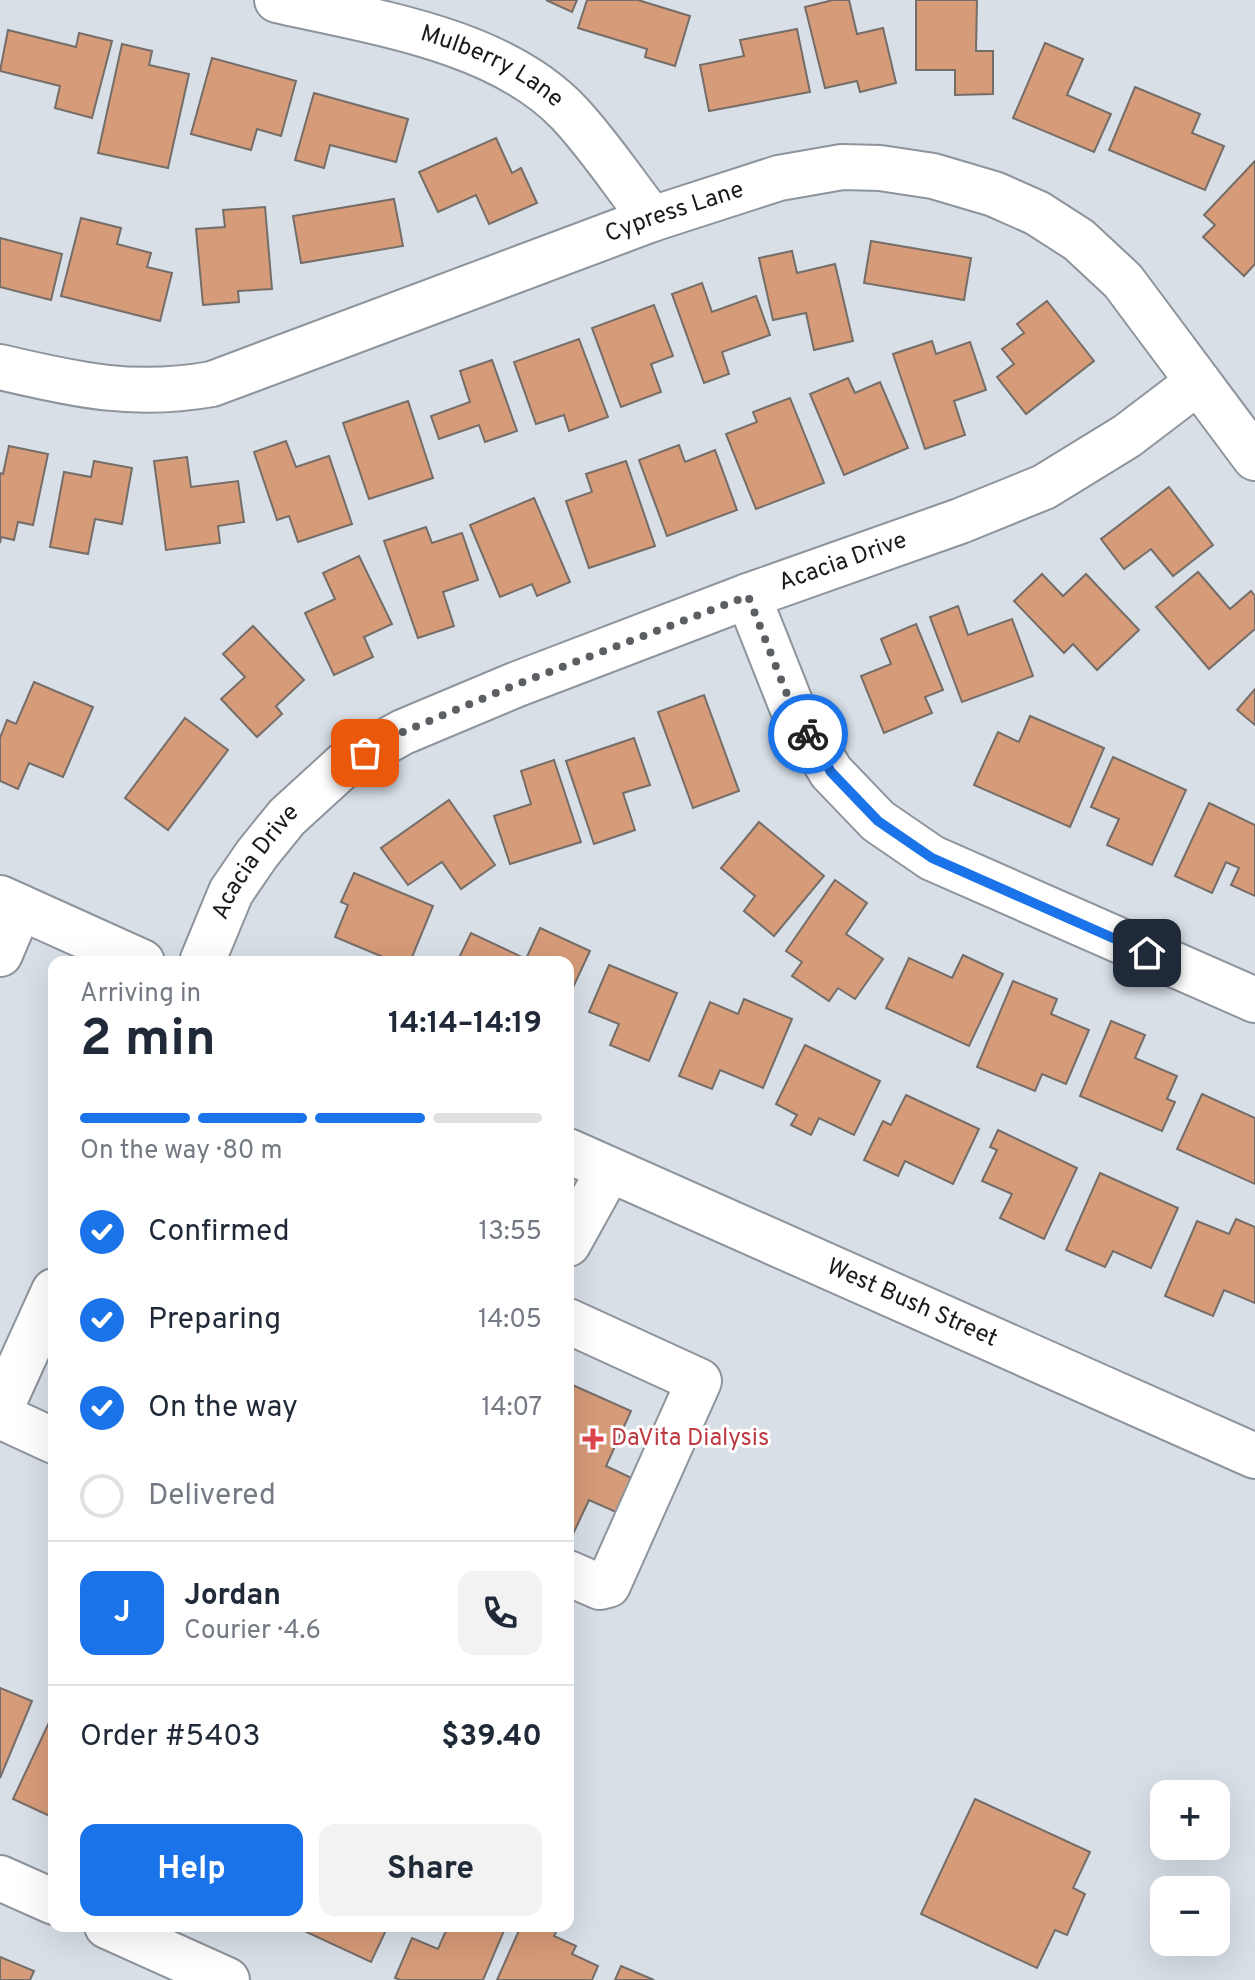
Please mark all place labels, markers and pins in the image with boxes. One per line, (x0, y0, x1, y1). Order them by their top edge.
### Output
pin (331, 719, 399, 787)
pin (1113, 919, 1181, 987)
place label: DaVita Dialysis (611, 1424, 769, 1454)
marker: DaVita Dialysis (582, 1428, 604, 1450)

